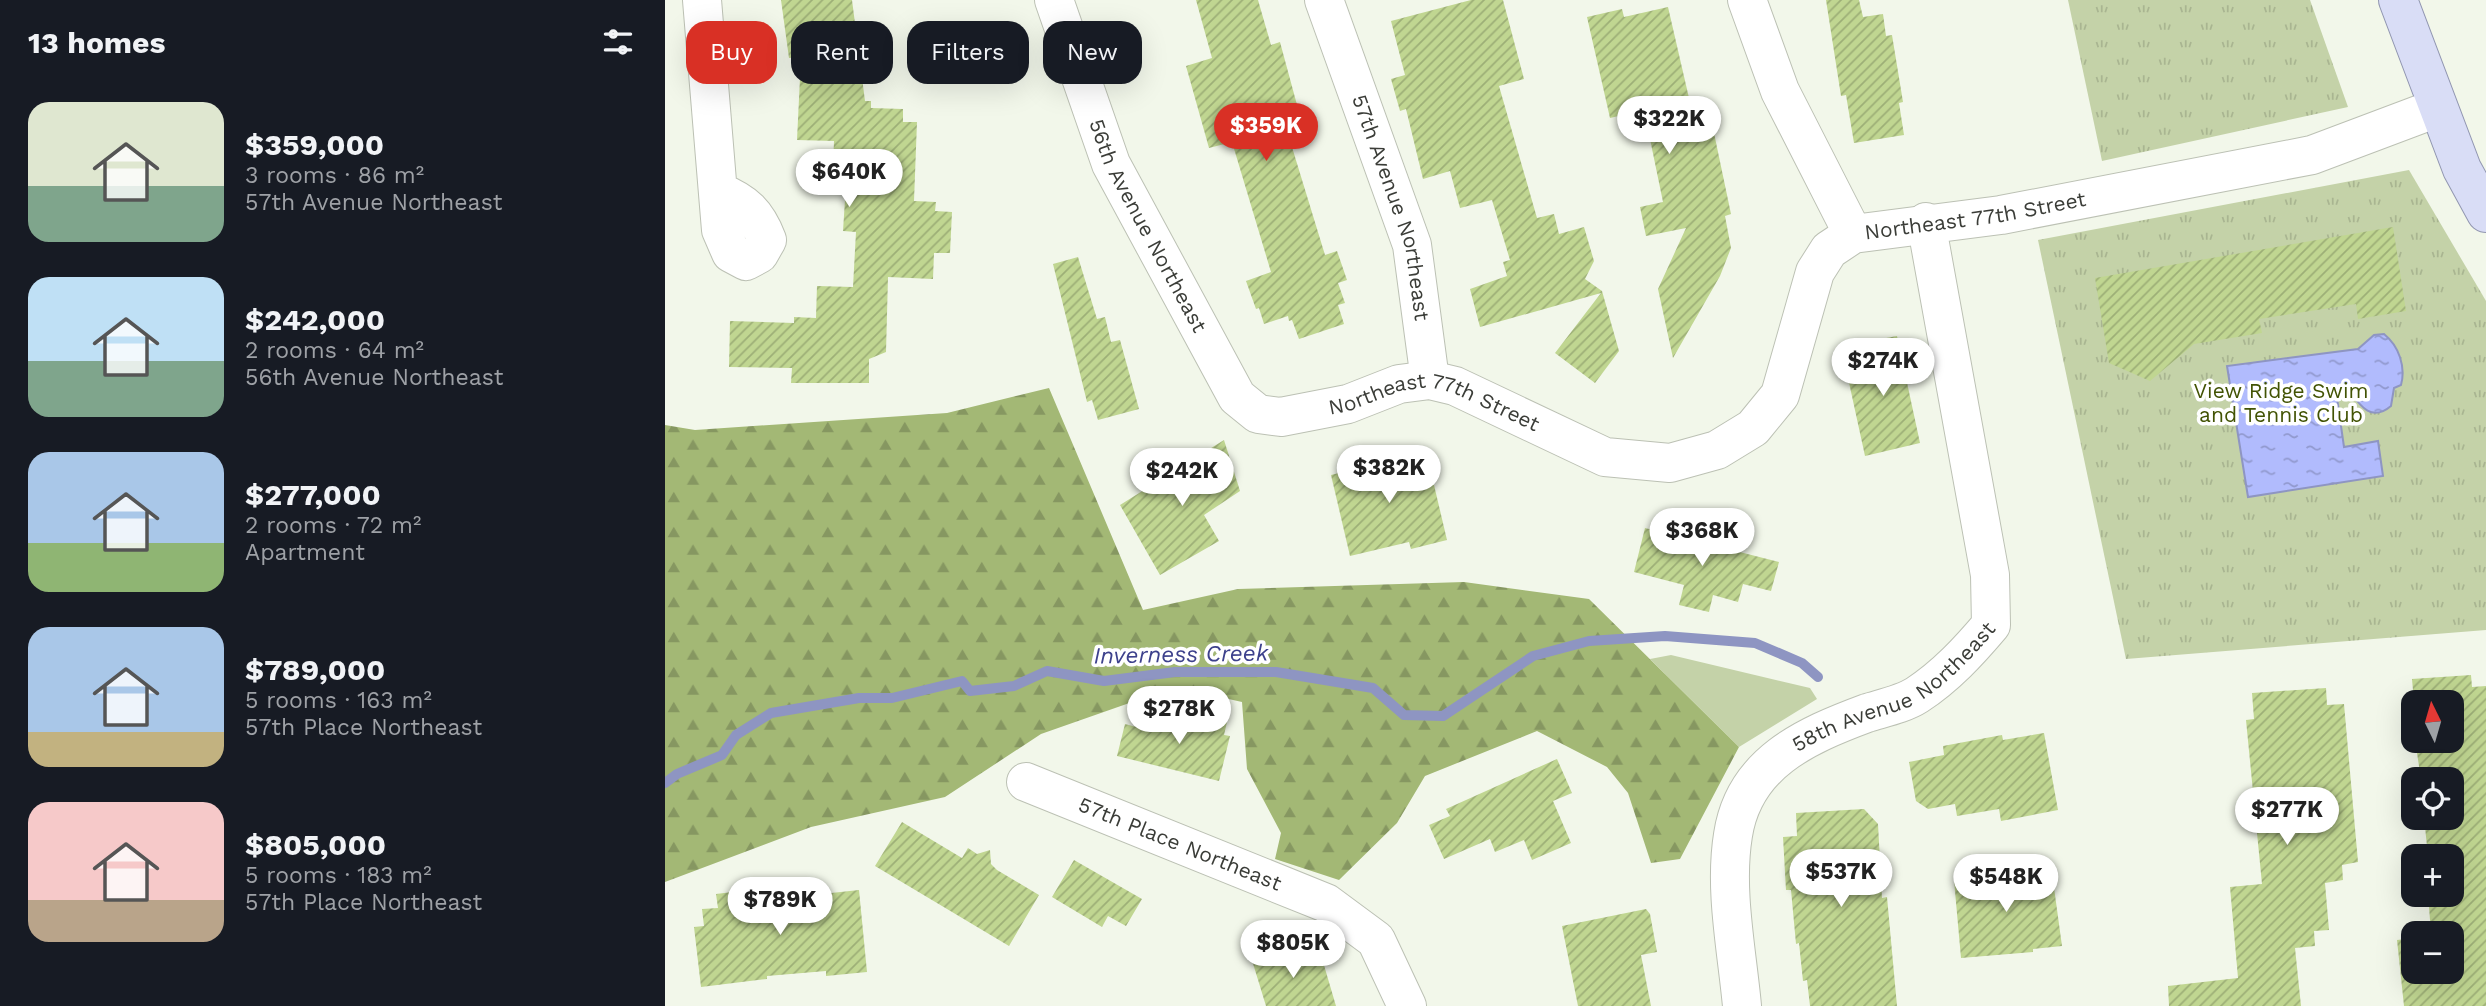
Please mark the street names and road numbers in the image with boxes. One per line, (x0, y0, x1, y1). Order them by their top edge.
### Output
street label: 57th Avenue Northeast (1347, 91, 1435, 322)
street label: 56th Avenue Northeast (1084, 116, 1213, 337)
street label: Northeast 77th Street (1863, 186, 2088, 244)
street label: Northeast 77th Street (1326, 367, 1544, 436)
street label: 58th Avenue Northeast (1787, 616, 2000, 757)
street label: 57th Place Northeast (1075, 792, 1285, 896)

